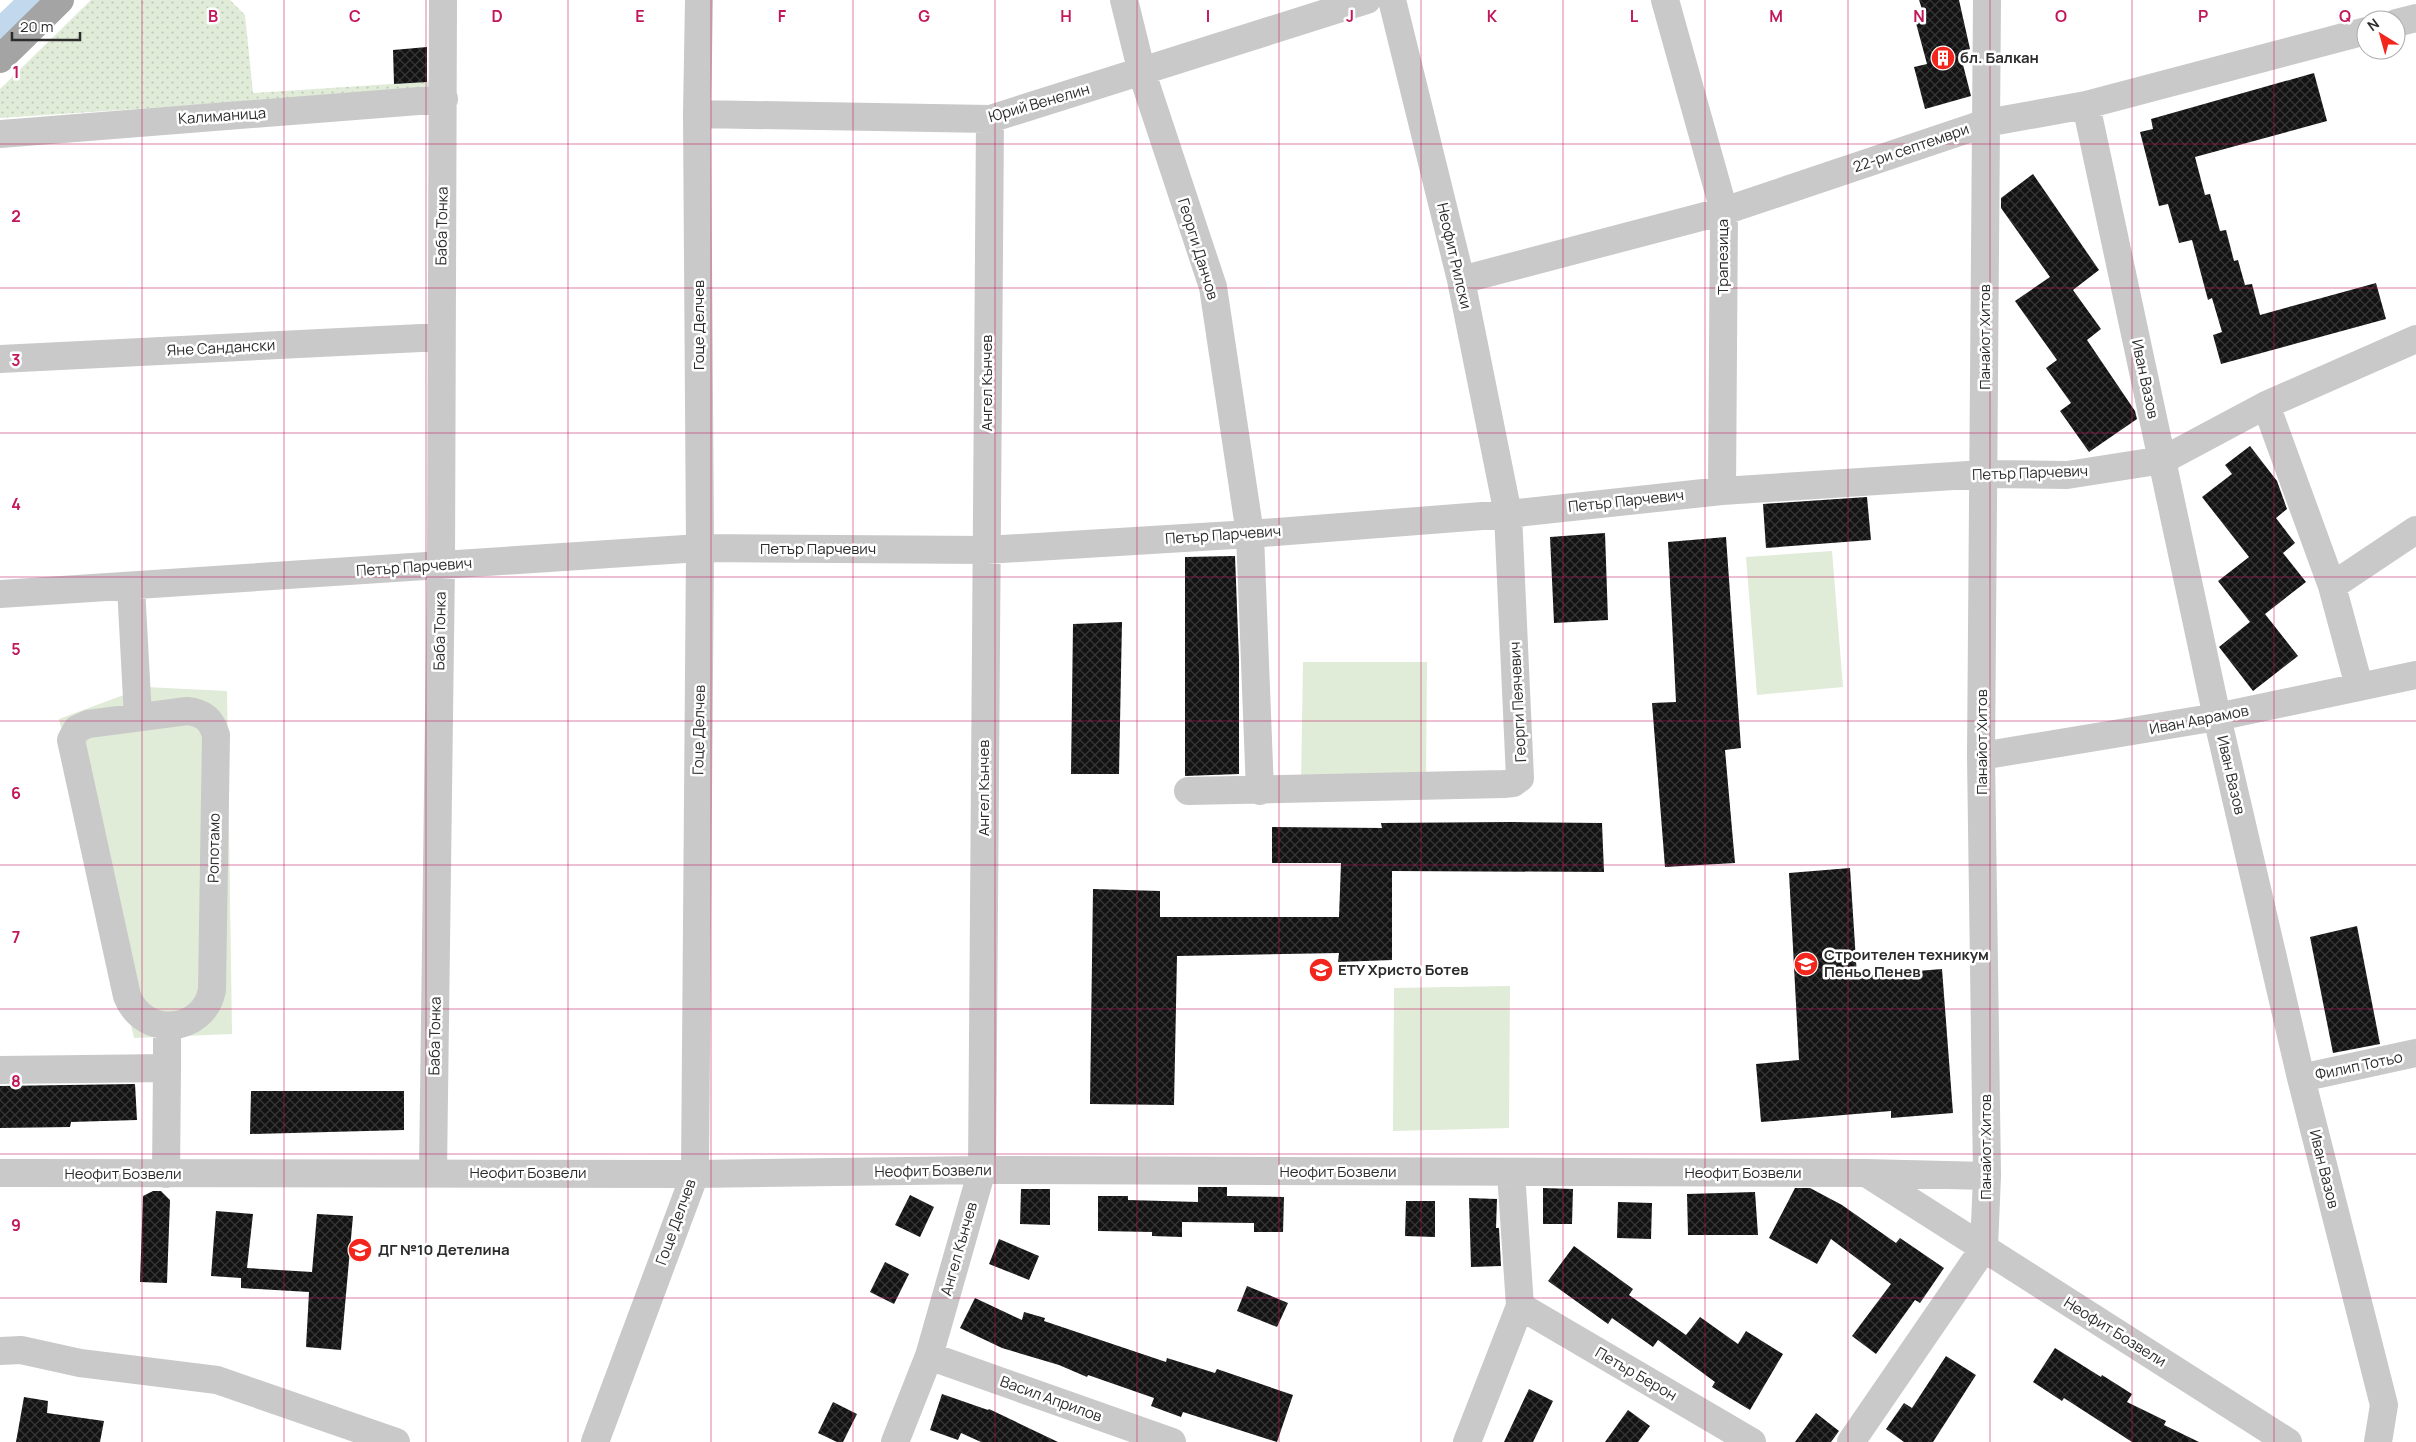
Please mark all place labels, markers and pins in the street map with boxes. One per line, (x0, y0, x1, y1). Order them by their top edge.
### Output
building icon: бл. Балкан (1930, 45, 1956, 71)
place label: бл. Балкан (1960, 47, 2039, 68)
place label: Строителен техникум Пеньо Пенев (1824, 944, 1989, 982)
school or university icon: Строителен техникум Пеньо Пенев (1793, 951, 1819, 977)
school or university icon: ЕТУ Христо Ботев (1308, 957, 1334, 983)
place label: ЕТУ Христо Ботев (1338, 959, 1469, 980)
school or university icon: ДГ №10 Детелина (347, 1237, 373, 1263)
place label: ДГ №10 Детелина (378, 1239, 510, 1260)

